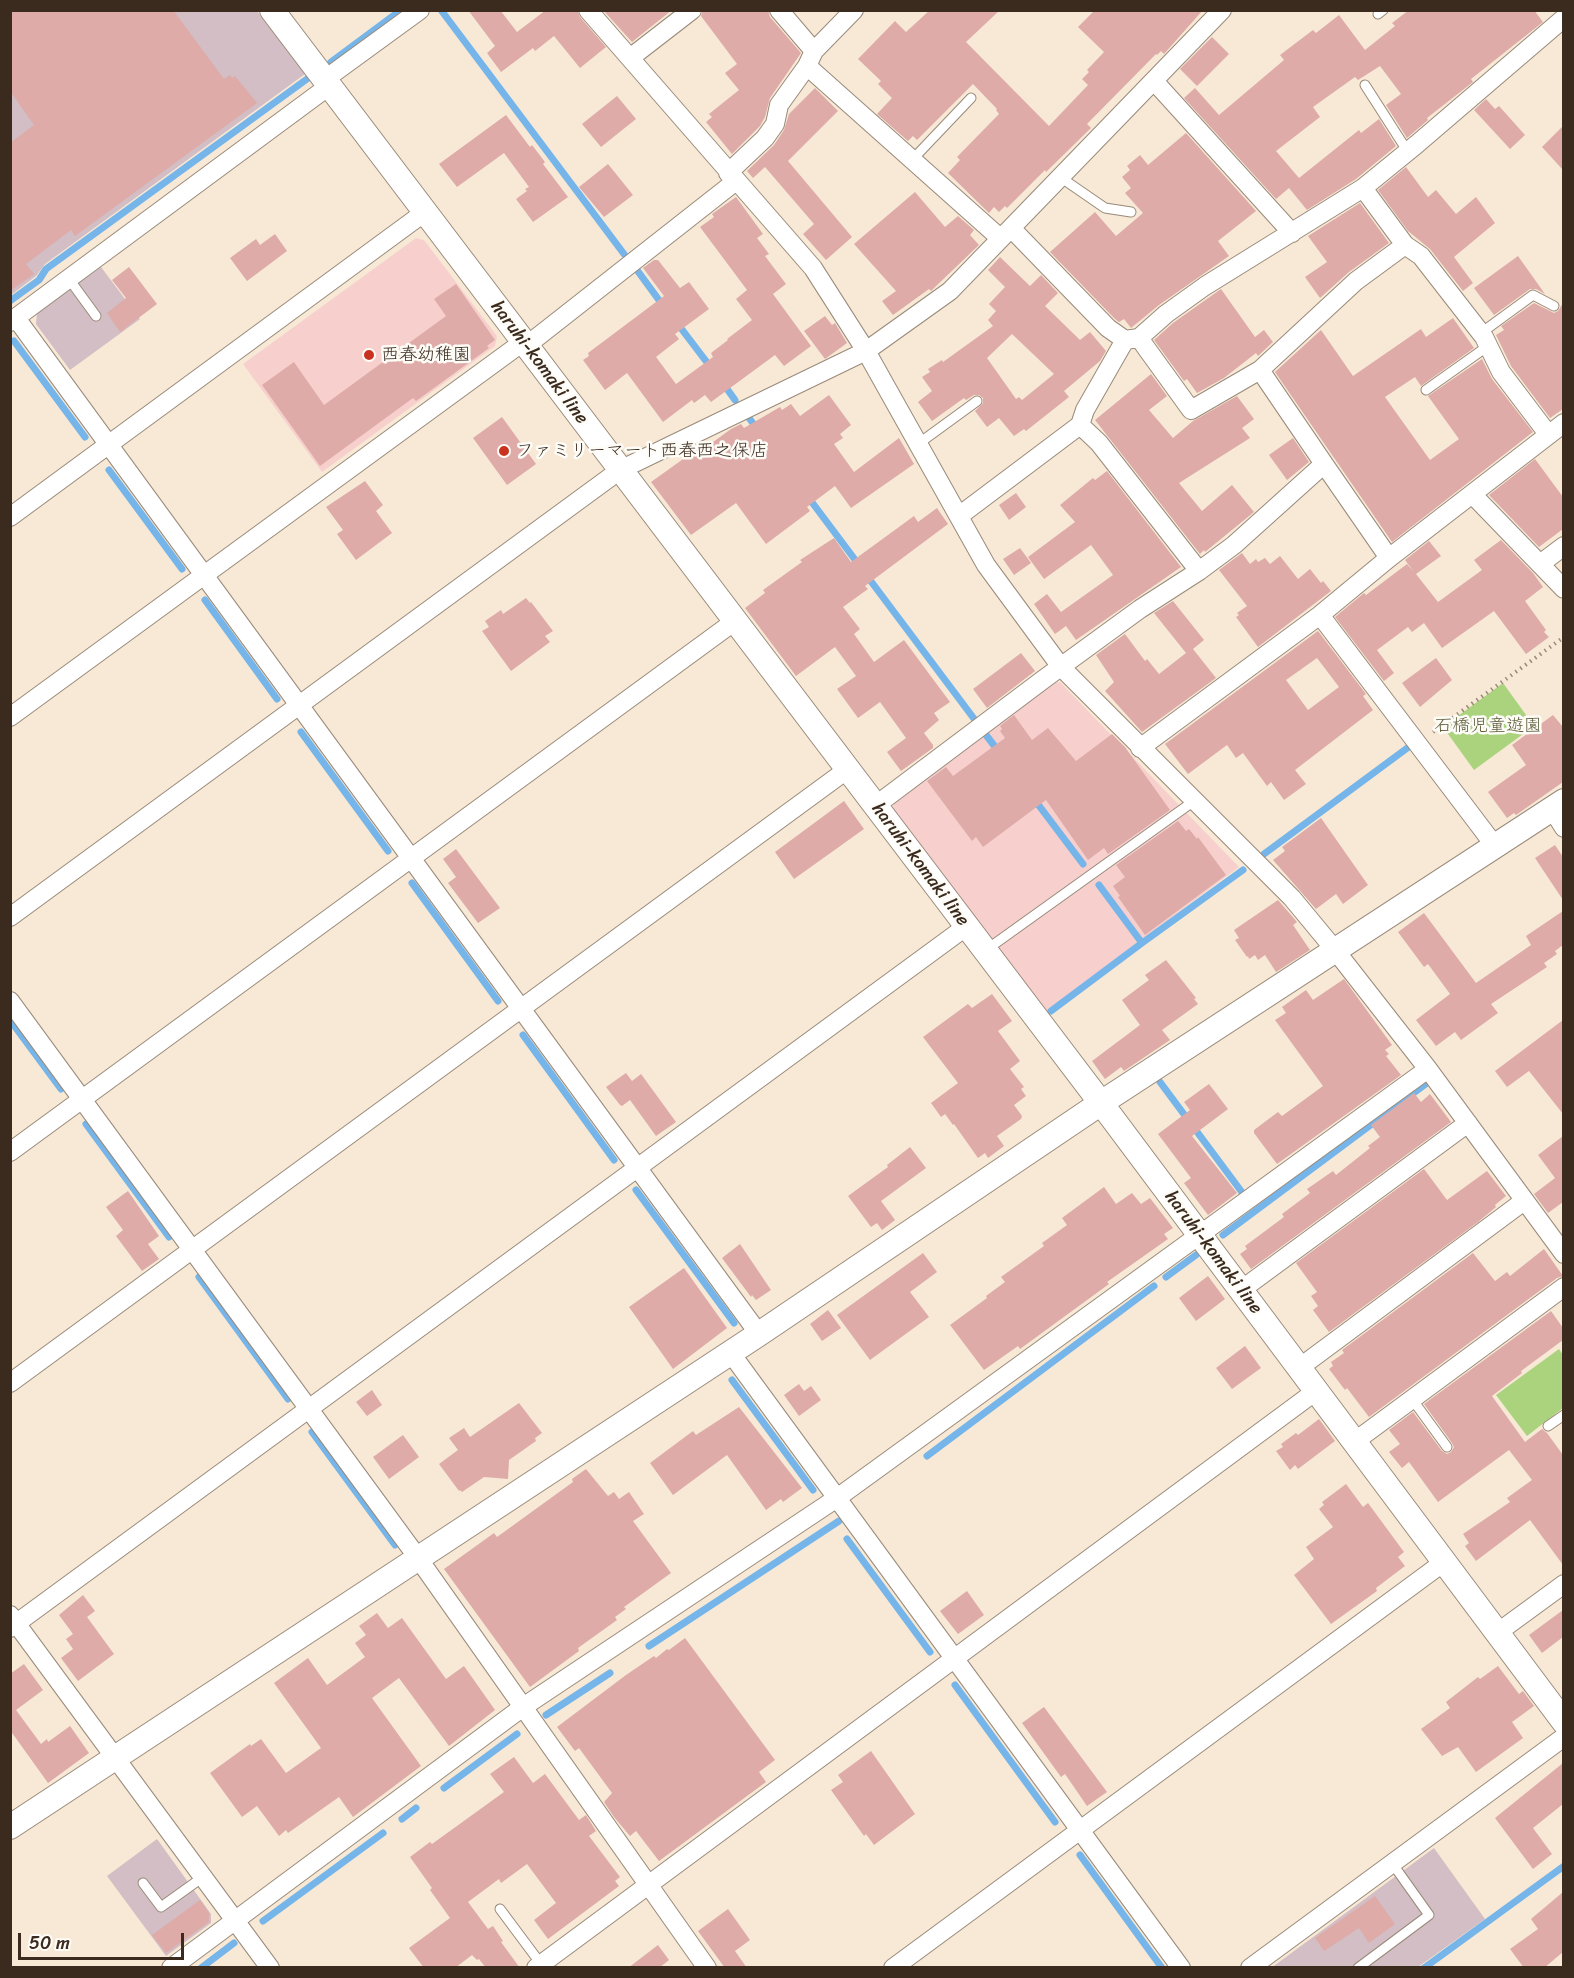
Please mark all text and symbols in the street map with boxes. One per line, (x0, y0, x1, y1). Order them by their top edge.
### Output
street label: haruhi-komaki line (486, 297, 592, 429)
place label: 西春幼稚園 (381, 344, 471, 366)
marker: 西春幼稚園 (362, 348, 376, 362)
place label: ファミリーマート西春西之保店 (516, 440, 768, 462)
marker: ファミリーマート西春西之保店 (497, 444, 511, 458)
park label: 石橋児童遊園 (1434, 715, 1542, 737)
street label: haruhi-komaki line (867, 799, 973, 931)
street label: haruhi-komaki line (1160, 1187, 1266, 1319)
scale bar (21, 1921, 188, 1959)
text: 50 m (29, 1927, 70, 1959)

